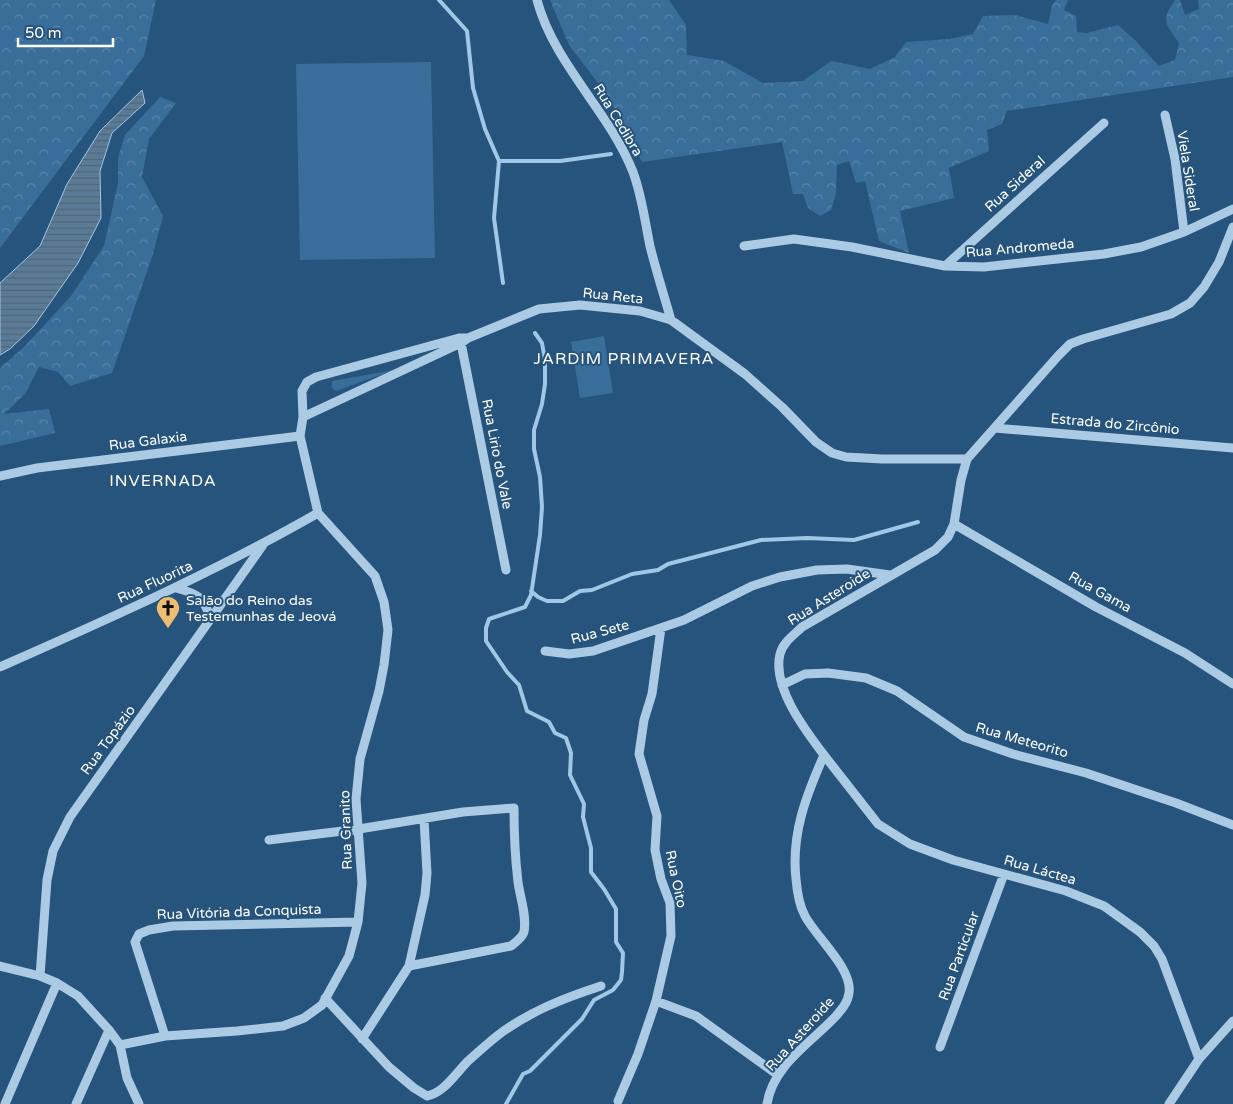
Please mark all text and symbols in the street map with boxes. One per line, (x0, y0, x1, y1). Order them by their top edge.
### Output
scale bar (18, 15, 112, 47)
text: 50 m (25, 24, 62, 42)
street label: Rua Cedibra (590, 81, 646, 159)
street label: Viela Sideral (1173, 129, 1203, 213)
street label: Rua Sideral (981, 152, 1049, 216)
street label: Rua Andromeda (965, 235, 1075, 261)
street label: Rua Reta (582, 284, 644, 308)
district label: JARDIM PRIMAVERA (533, 349, 715, 369)
street label: Rua Lirio do Vale (478, 398, 516, 511)
street label: Estrada do Zircônio (1050, 410, 1180, 438)
street label: Rua Galaxia (108, 428, 188, 454)
district label: INVERNADA (109, 471, 217, 491)
street label: Rua Fluorita (115, 557, 195, 607)
street label: Rua Asteroide (785, 565, 874, 629)
street label: Rua Gama (1066, 568, 1134, 616)
place label: Salão do Reino das Testemunhas de Jeová (186, 592, 336, 625)
church icon: Salão do Reino das Testemunhas de Jeová (155, 595, 181, 629)
street label: Rua Sete (569, 616, 631, 648)
street label: Rua Topázio (77, 702, 139, 778)
street label: Rua Meteorito (974, 719, 1070, 761)
street label: Rua Granito (336, 790, 356, 870)
street label: Rua Oito (662, 849, 690, 909)
street label: Rua Láctea (1002, 852, 1078, 888)
street label: Rua Vitória da Conquista (156, 901, 322, 923)
street label: Rua Particular (935, 908, 983, 1003)
street label: Rua Asteroide (762, 993, 838, 1075)

